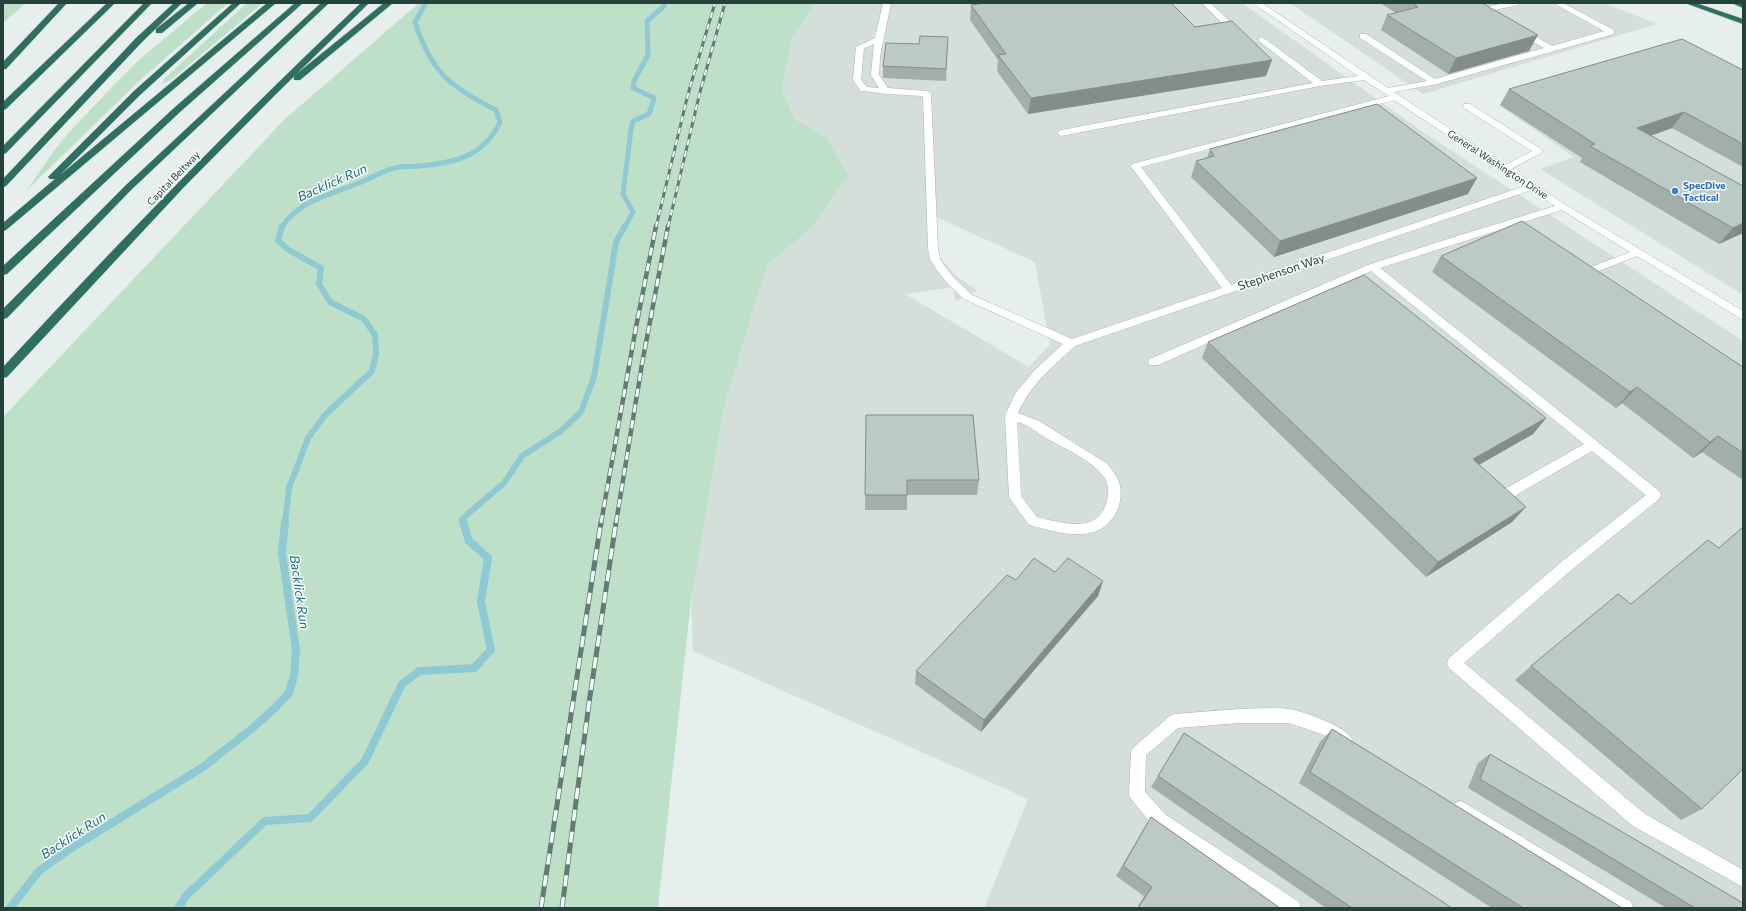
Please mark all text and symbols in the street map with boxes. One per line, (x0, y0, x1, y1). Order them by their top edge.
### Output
street label: General Washington Drive (1445, 127, 1551, 201)
street label: Capital Beltway (144, 148, 202, 208)
water label: Backlick Run (295, 160, 369, 204)
place label: SpecDive Tactical (1683, 179, 1726, 203)
marker: SpecDive Tactical (1670, 186, 1680, 196)
street label: Stephenson Way (1236, 250, 1326, 292)
water label: Backlick Run (287, 554, 313, 630)
water label: Backlick Run (37, 808, 109, 862)

